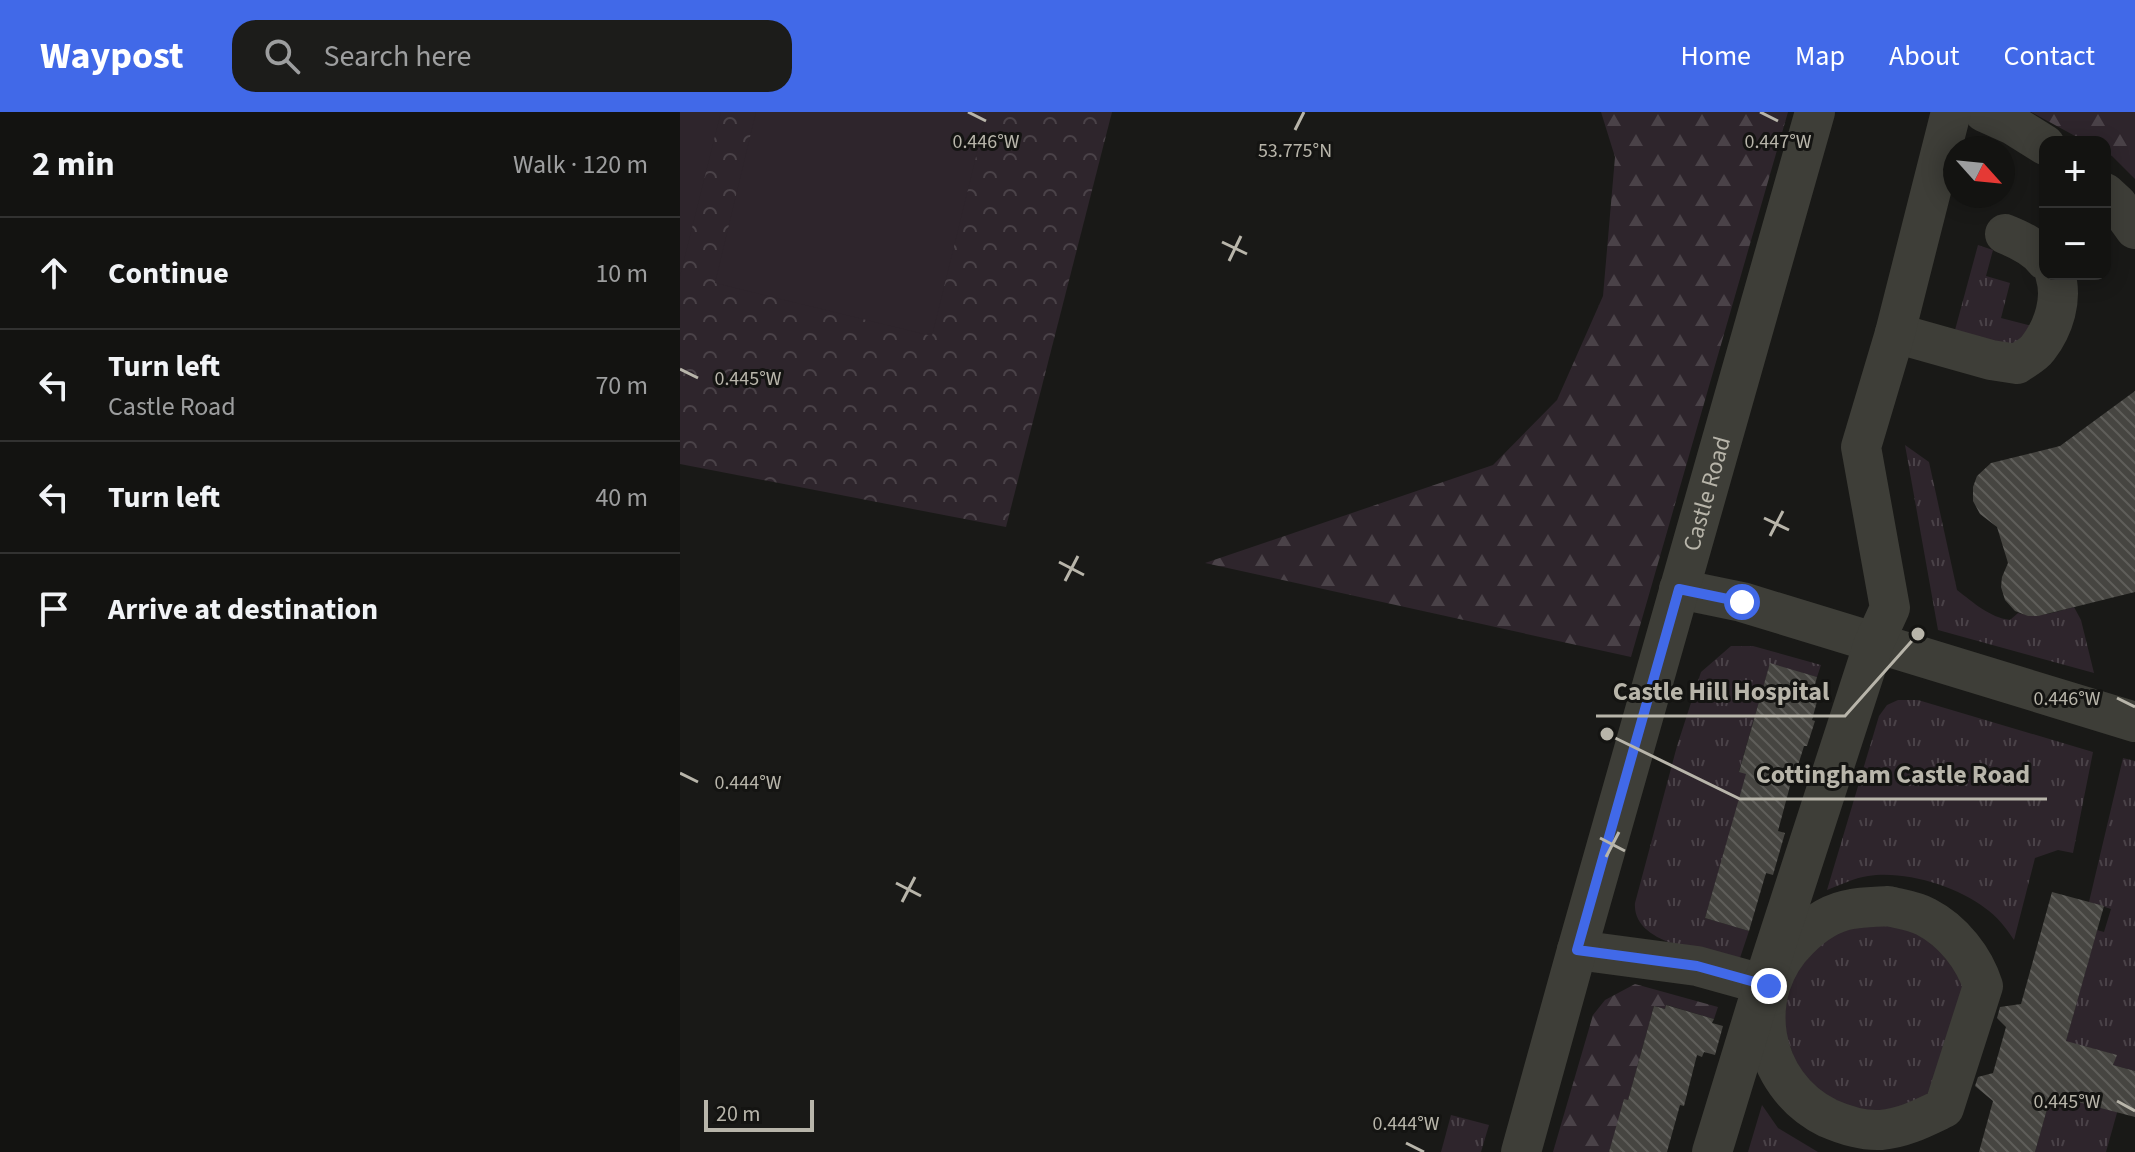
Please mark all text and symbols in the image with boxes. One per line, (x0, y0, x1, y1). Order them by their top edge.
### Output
search box (232, 20, 792, 92)
text: Waypost (40, 29, 184, 83)
icon: search (260, 34, 304, 78)
text: Search here (324, 35, 471, 78)
text: Home (1680, 36, 1751, 76)
text: Map (1795, 36, 1845, 76)
text: About (1889, 36, 1960, 76)
text: Contact (2004, 36, 2095, 76)
text: 0.446°W (952, 128, 1020, 156)
text: 0.447°W (1744, 128, 1812, 156)
north arrow (1943, 136, 2015, 208)
map controls (2039, 136, 2111, 280)
button: + (2039, 136, 2111, 208)
text: 53.775°N (1258, 137, 1332, 165)
text: 2 min (32, 140, 115, 189)
text: Walk · 120 m (513, 146, 648, 183)
button: − (2039, 208, 2111, 280)
icon: ahead (32, 251, 76, 295)
text: Continue (108, 252, 229, 295)
text: 10 m (595, 255, 648, 292)
text: Turn left (108, 345, 220, 388)
icon: left (32, 363, 76, 407)
text: 0.445°W (714, 365, 782, 393)
text: 70 m (595, 367, 648, 404)
text: Castle Road (108, 388, 236, 425)
street label: Castle Road (1674, 432, 1740, 555)
icon: left (32, 475, 76, 519)
text: Turn left (108, 476, 220, 519)
text: 40 m (595, 479, 648, 516)
route start (1724, 584, 1760, 620)
icon: arrive (32, 587, 76, 631)
text: Arrive at destination (108, 588, 378, 631)
callout: Castle Hill Hospital (1596, 666, 1845, 716)
text: Castle Hill Hospital (1613, 673, 1830, 710)
text: 0.446°W (2033, 685, 2101, 713)
callout: Cottingham Castle Road (1740, 749, 2047, 799)
text: Cottingham Castle Road (1756, 756, 2030, 793)
text: 0.444°W (714, 769, 782, 797)
route end (1751, 968, 1787, 1004)
text: 0.445°W (2033, 1088, 2101, 1116)
scale bar (704, 1096, 814, 1132)
text: 20 m (716, 1098, 761, 1130)
text: 0.444°W (1372, 1110, 1440, 1138)

